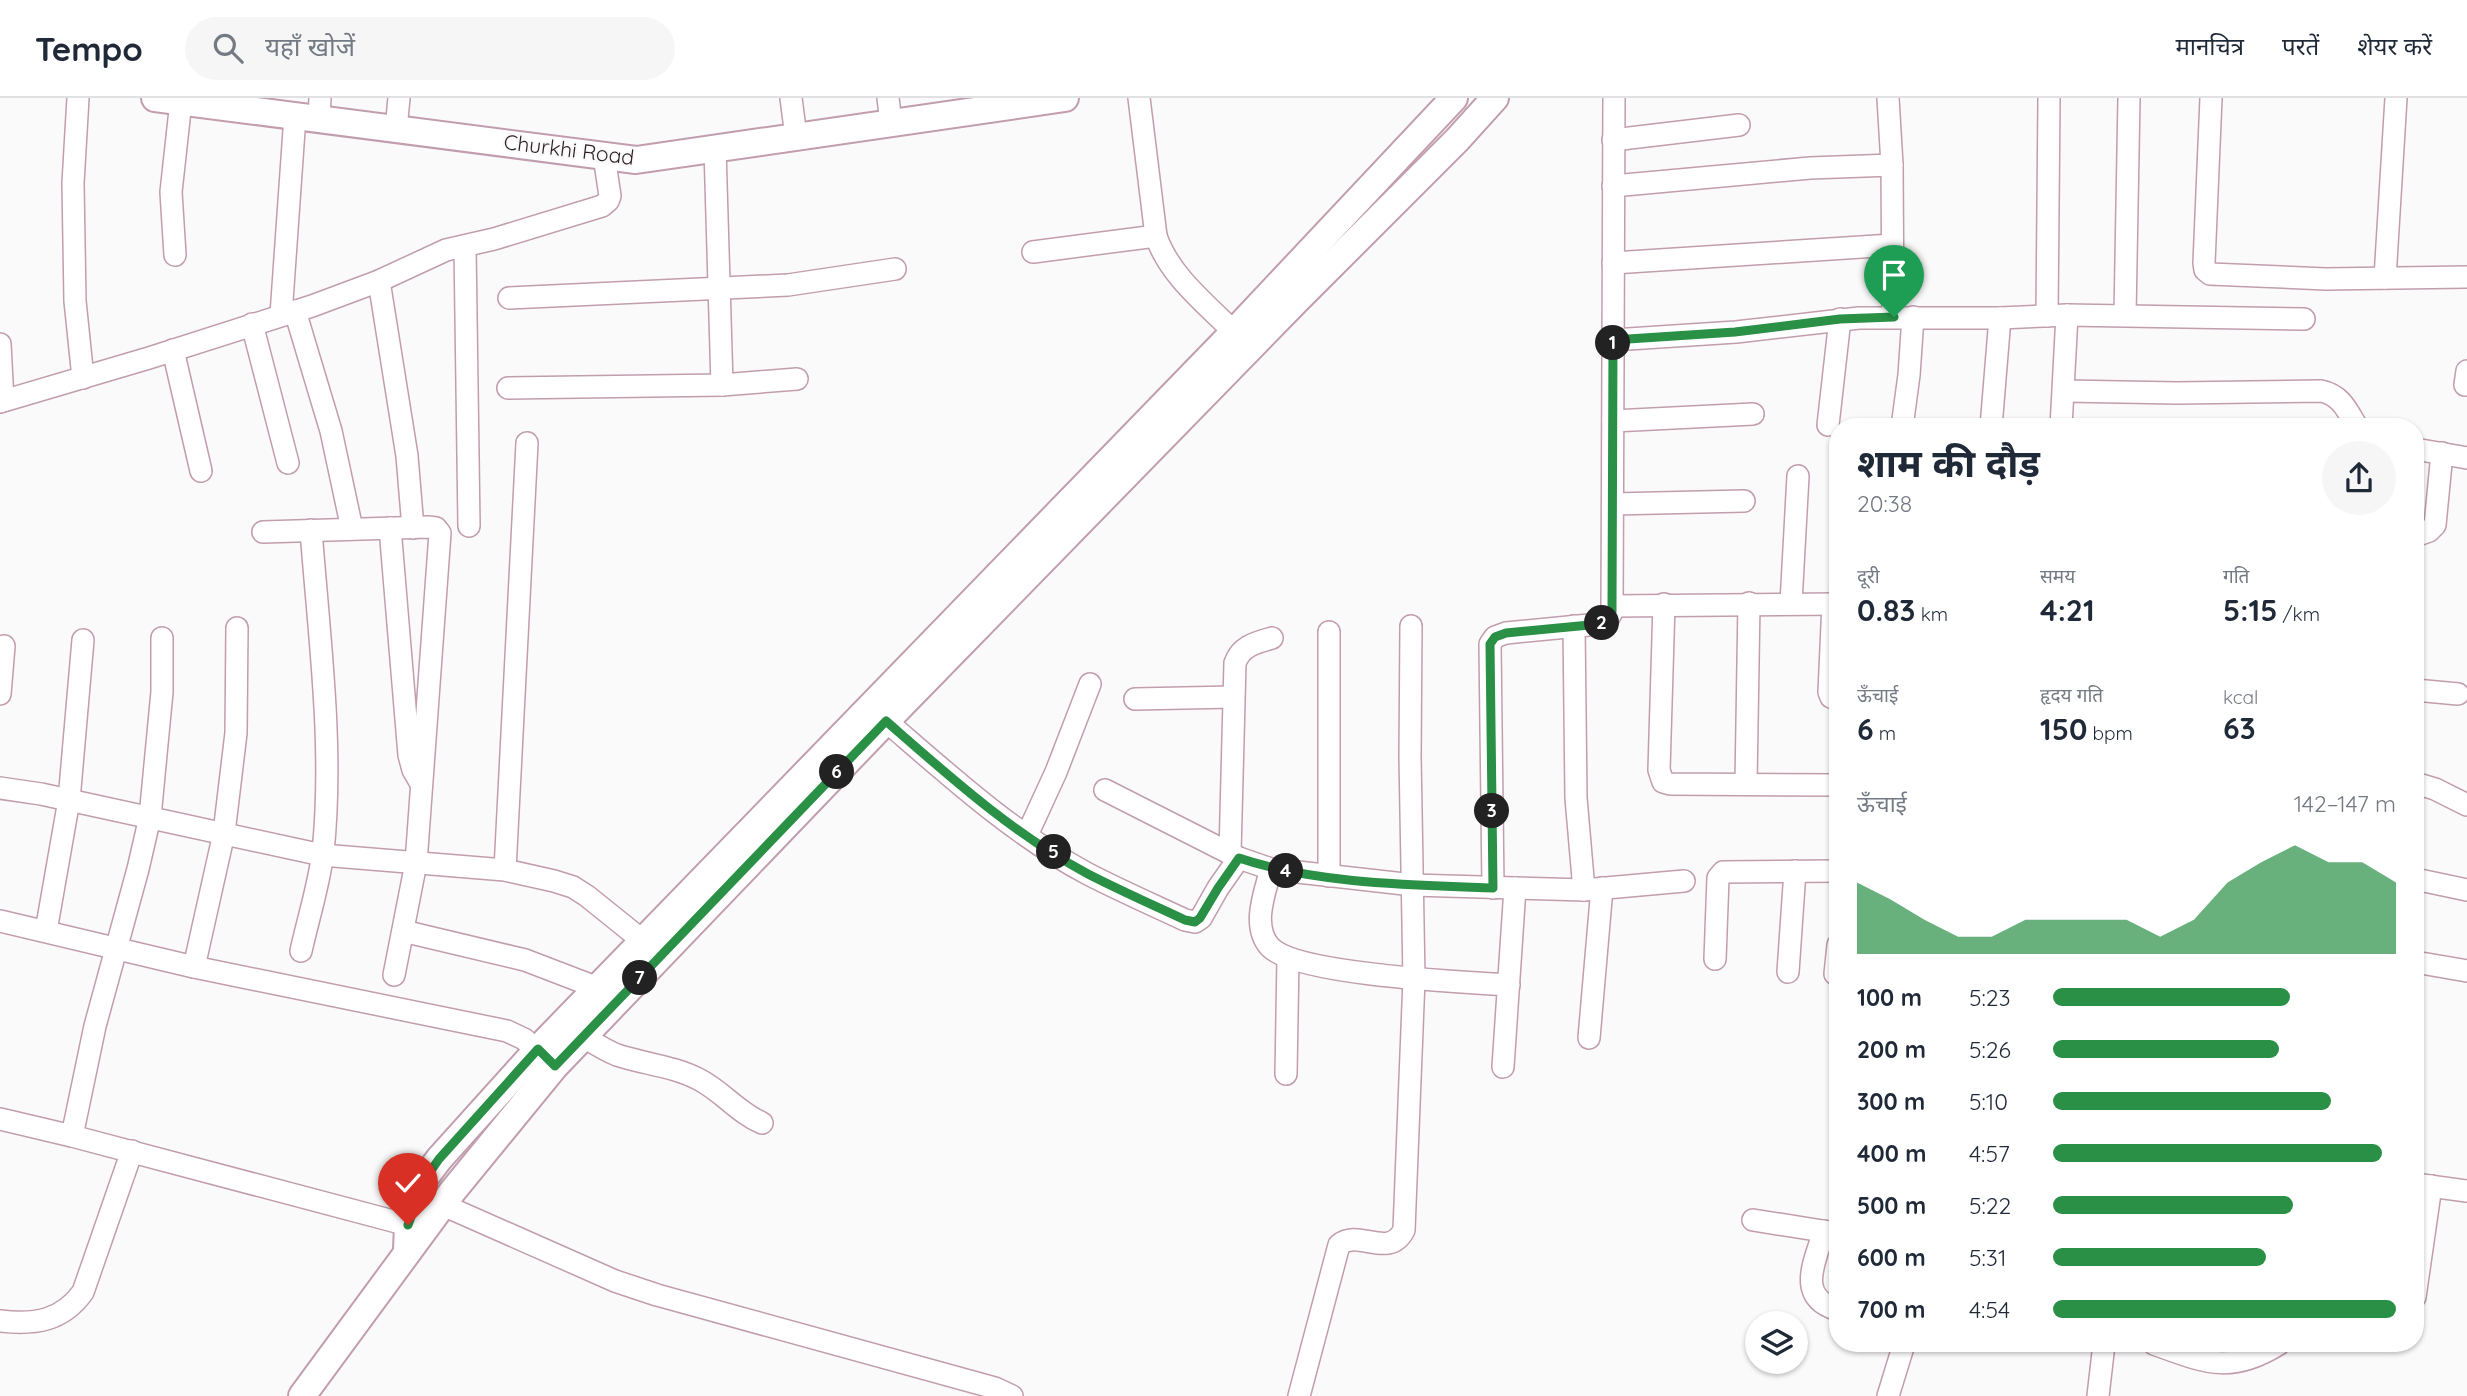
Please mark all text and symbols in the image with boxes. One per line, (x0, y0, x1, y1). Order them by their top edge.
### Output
search box (185, 17, 675, 80)
text: Tempo (35, 28, 143, 69)
icon: search (209, 29, 247, 67)
text: यहाँ खोजें (265, 30, 355, 63)
text: मानचित्र (2175, 31, 2244, 61)
text: परतें (2282, 31, 2319, 61)
text: शेयर करें (2357, 31, 2432, 61)
street label: Churkhi Road (502, 128, 636, 170)
pin (1864, 245, 1924, 317)
icon: arrive (1875, 256, 1913, 294)
pin: 1 (1596, 326, 1630, 360)
text: 1 (1609, 330, 1616, 354)
text: शाम की दौड़ (1857, 439, 2040, 487)
button: share (2322, 441, 2396, 515)
text: 20:38 (1857, 489, 1912, 518)
text: दूरी (1857, 564, 1880, 588)
text: समय (2040, 564, 2075, 588)
text: गति (2223, 564, 2249, 588)
text: 0.83 (1857, 591, 1915, 629)
text: 4:21 (2040, 591, 2095, 629)
text: 5:15 (2223, 591, 2277, 629)
text: km (1915, 602, 1948, 626)
text: /km (2277, 602, 2320, 626)
pin: 2 (1584, 606, 1620, 640)
text: 2 (1596, 610, 1607, 634)
text: ऊँचाई (1857, 683, 1898, 707)
text: हृदय गति (2040, 683, 2103, 707)
text: kcal (2223, 685, 2258, 709)
text: 63 (2223, 709, 2256, 747)
text: 6 (1857, 710, 1874, 748)
text: 150 (2040, 710, 2087, 748)
text: m (1874, 721, 1896, 745)
text: bpm (2087, 721, 2133, 745)
pin: 6 (820, 754, 854, 790)
text: 6 (831, 759, 842, 783)
text: ऊँचाई (1857, 789, 1907, 818)
text: 142–147 m (2294, 789, 2396, 818)
pin: 3 (1474, 794, 1510, 828)
text: 3 (1486, 798, 1497, 822)
pin: 5 (1036, 834, 1072, 870)
text: 5 (1048, 839, 1059, 863)
pin: 4 (1268, 854, 1304, 888)
text: 4 (1280, 858, 1291, 882)
pin: 7 (622, 960, 658, 996)
text: 7 (634, 965, 645, 989)
text: 100 m (1857, 983, 1922, 1012)
text: 5:23 (1969, 983, 2011, 1012)
text: 200 m (1857, 1035, 1926, 1064)
text: 5:26 (1969, 1035, 2011, 1064)
text: 300 m (1857, 1087, 1925, 1116)
text: 5:10 (1969, 1087, 2008, 1116)
text: 400 m (1857, 1139, 1926, 1168)
text: 4:57 (1969, 1139, 2010, 1168)
pin (378, 1153, 438, 1225)
icon: check (389, 1164, 427, 1202)
text: 500 m (1857, 1191, 1926, 1220)
text: 5:22 (1969, 1191, 2011, 1220)
text: 600 m (1857, 1243, 1926, 1272)
text: 5:31 (1969, 1243, 2006, 1272)
text: 700 m (1857, 1295, 1926, 1324)
text: 4:54 (1969, 1295, 2010, 1324)
map controls (1745, 1311, 1808, 1374)
button: layers (1745, 1311, 1808, 1374)

